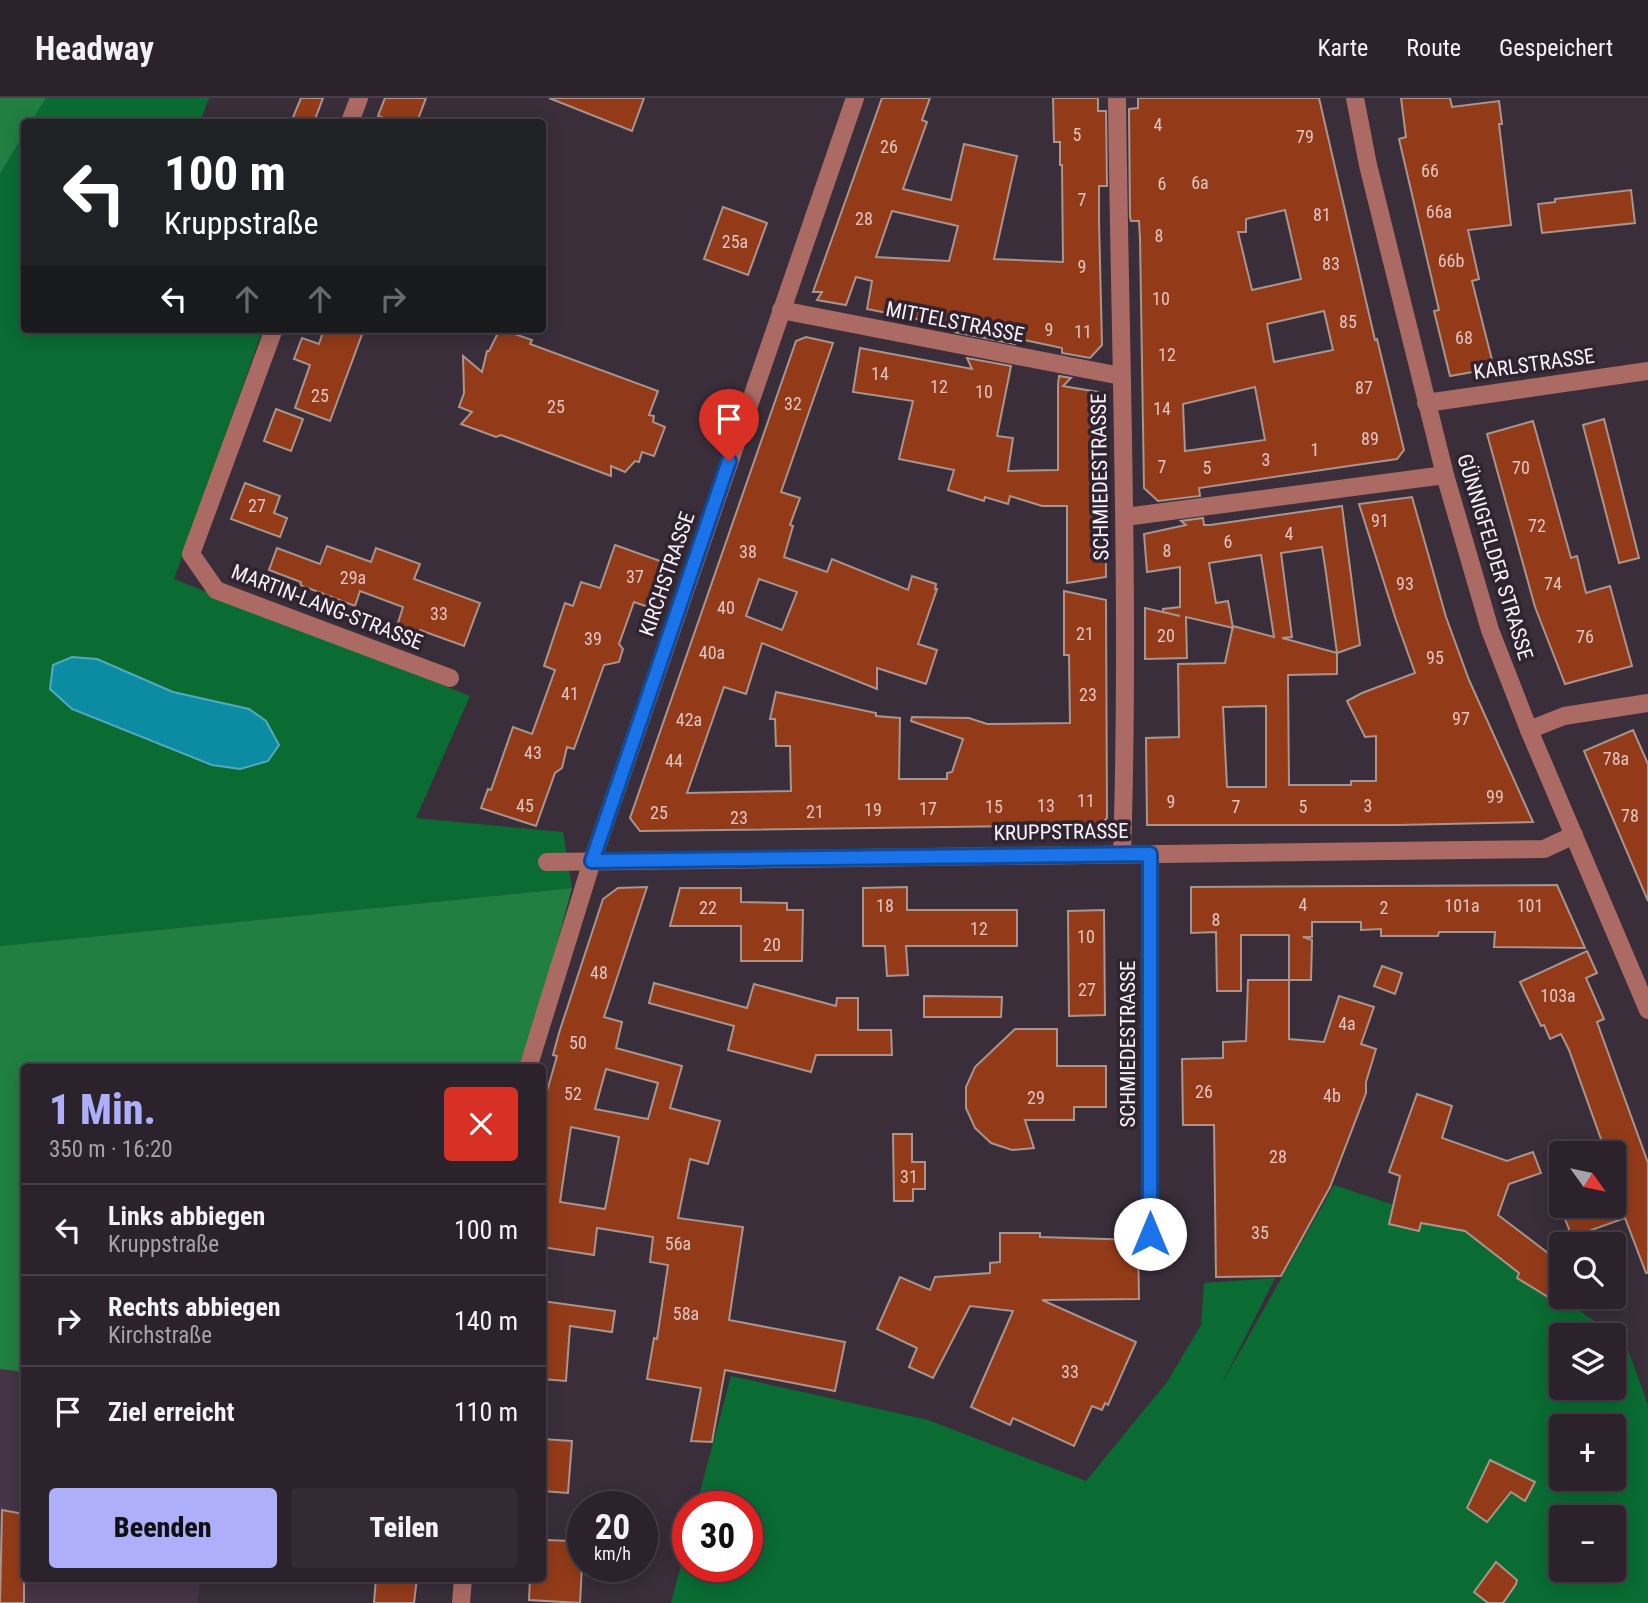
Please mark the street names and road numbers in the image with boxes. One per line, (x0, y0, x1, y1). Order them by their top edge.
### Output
street label: MITTELSTRASSE (884, 297, 1026, 347)
street label: KARLSTRASSE (1472, 344, 1596, 384)
street label: SCHMIEDESTRASSE (1087, 393, 1113, 561)
street label: GÜNNIGFELDER STRASSE (1452, 451, 1538, 663)
street label: KIRCHSTRASSE (634, 509, 700, 639)
street label: MARTIN-LANG-STRASSE (228, 559, 426, 655)
street label: KRUPPSTRASSE (993, 819, 1129, 845)
street label: SCHMIEDESTRASSE (1116, 960, 1140, 1128)

